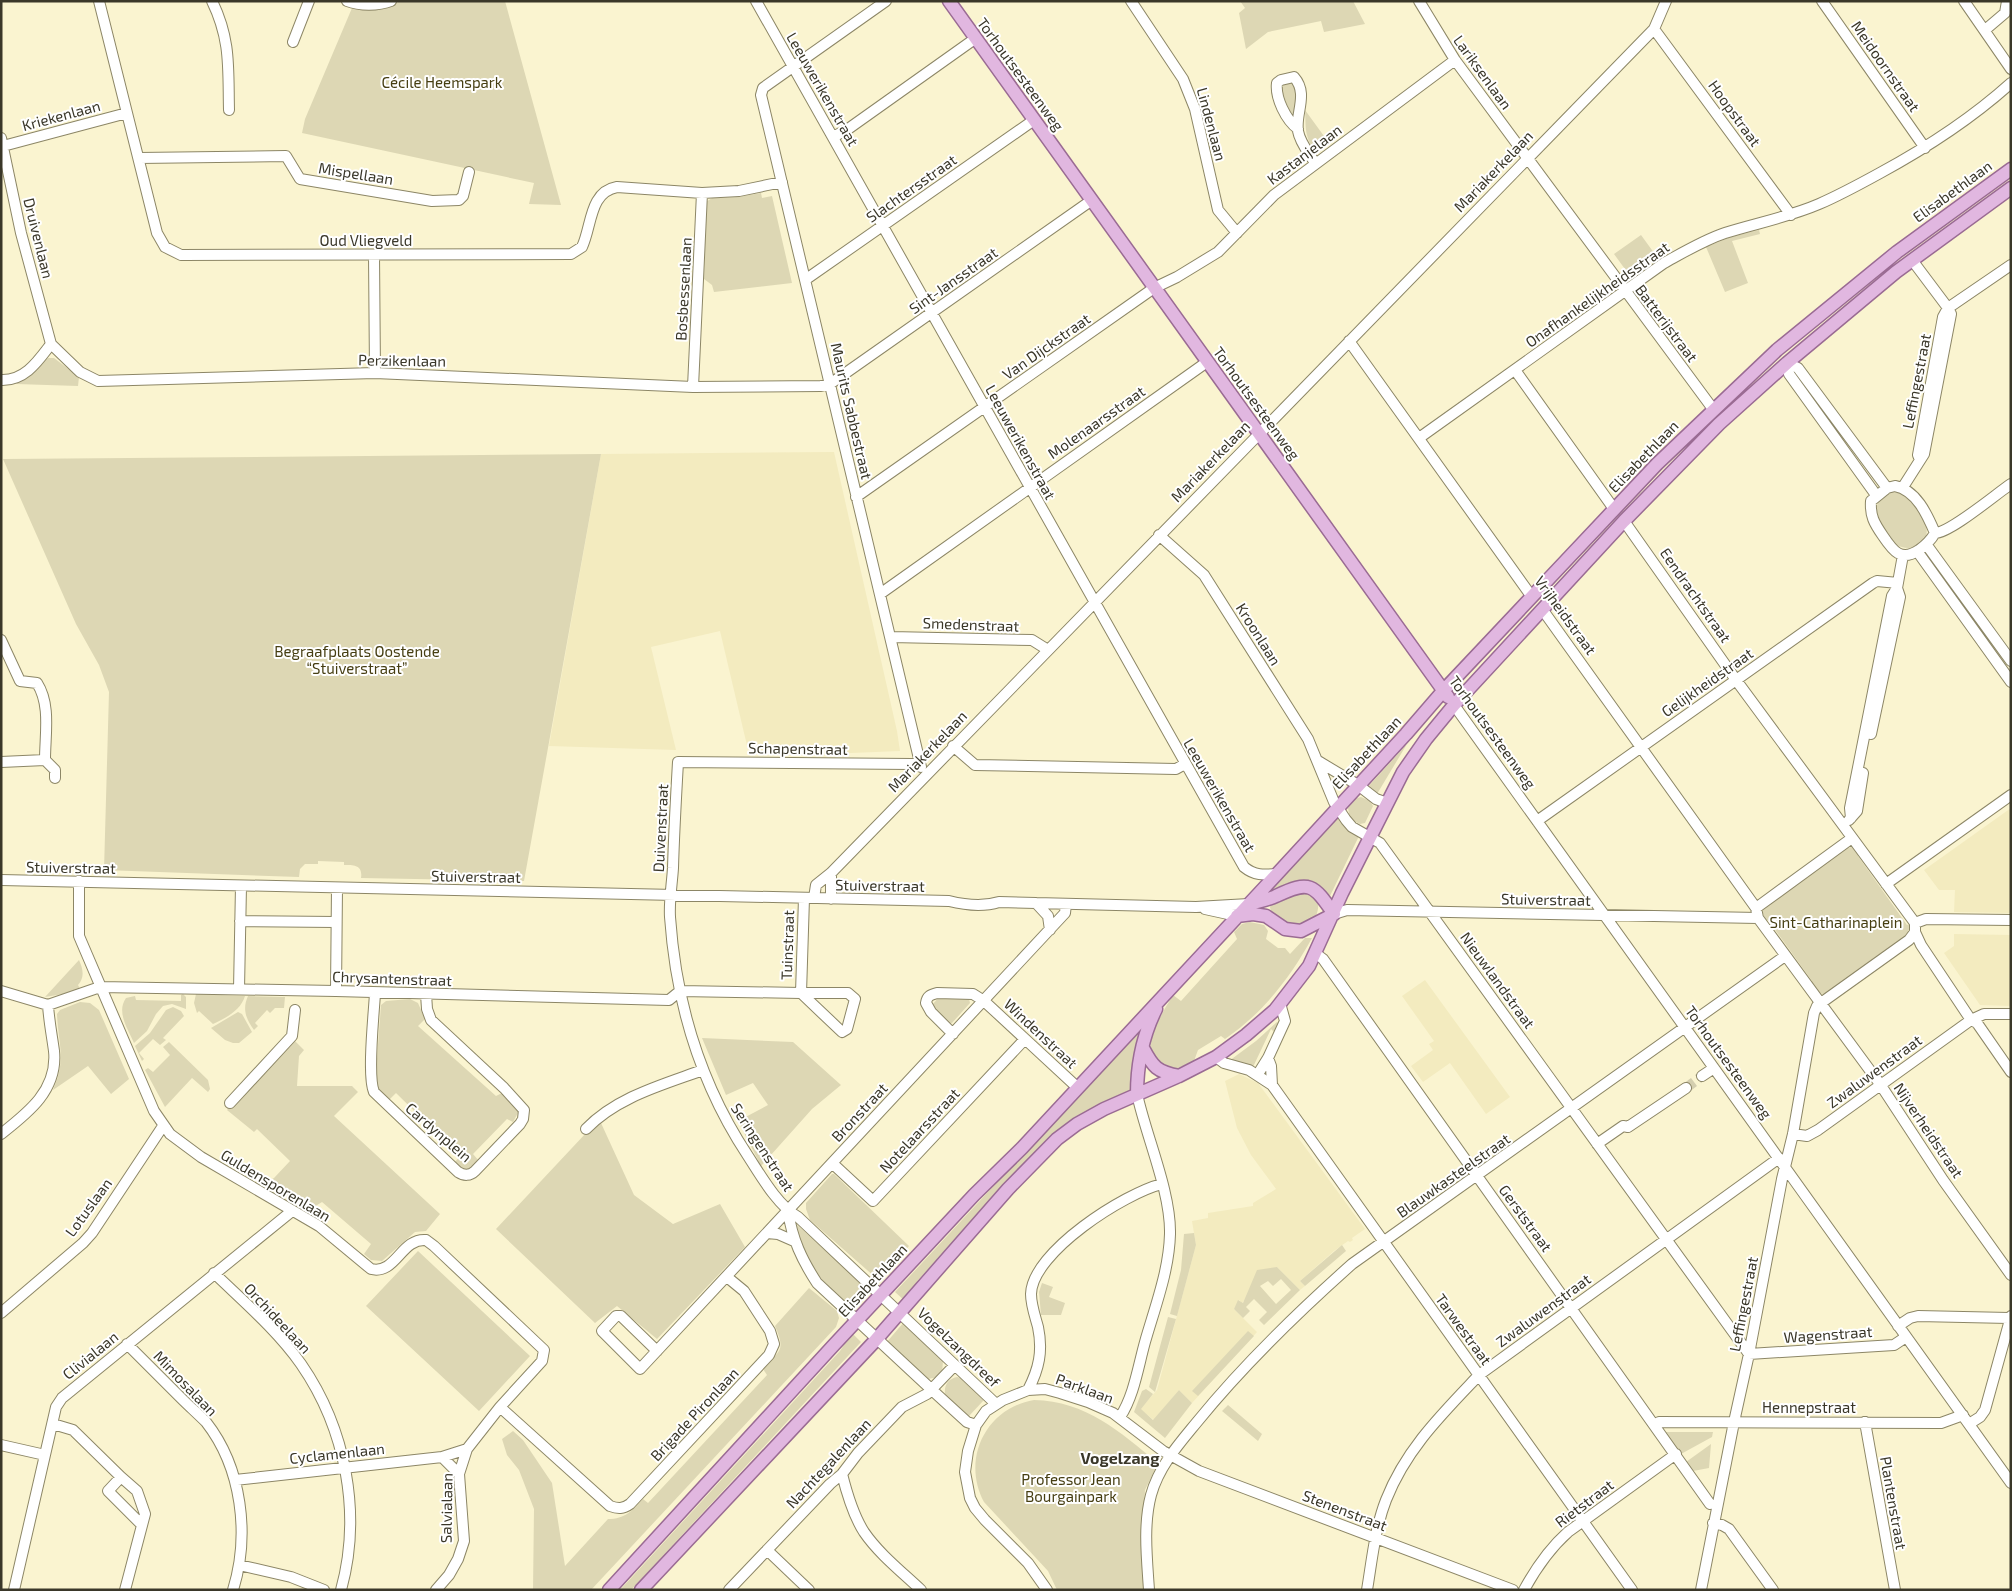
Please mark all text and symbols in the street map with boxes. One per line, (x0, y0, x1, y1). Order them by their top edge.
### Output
street label: Torhoutsesteenweg (974, 14, 1069, 135)
street label: Meidoornstraat (1848, 17, 1924, 115)
street label: Leeuwerikenstraat (783, 29, 863, 149)
street label: Lariksenlaan (1450, 31, 1516, 113)
park label: Cécile Heemspark (382, 73, 503, 91)
street label: Hoopstraat (1705, 76, 1765, 150)
street label: Lindenlaan (1194, 85, 1230, 163)
street label: Kriekenlaan (20, 96, 102, 134)
street label: Kastanjelaan (1263, 120, 1345, 189)
street label: Mariakerkelaan (1450, 127, 1536, 215)
street label: Slachtersstraat (862, 150, 960, 226)
street label: Elisabethlaan (1909, 156, 1995, 226)
street label: Mispellaan (317, 158, 395, 188)
street label: Druivenlaan (20, 196, 58, 280)
street label: Oud Vliegveld (320, 231, 412, 249)
street label: Bosbessenlaan (671, 237, 695, 341)
street label: Onafhankelijkheidsstraat (1522, 237, 1673, 351)
street label: Sint-Jansstraat (905, 243, 1001, 317)
street label: Batterijstraat (1631, 281, 1702, 366)
street label: Van Dijckstraat (999, 309, 1094, 384)
street label: Leffingestraat (1898, 332, 1934, 430)
street label: Maurits Sabbestraat (828, 341, 877, 481)
street label: Torhoutsesteenweg (1210, 343, 1305, 464)
street label: Perzikenlaan (358, 350, 446, 370)
street label: Leeuwerikenstraat (982, 382, 1060, 503)
street label: Molenaarsstraat (1044, 382, 1148, 462)
street label: Elisabethlaan (1604, 416, 1682, 496)
street label: Mariakerkelaan (1167, 417, 1253, 505)
street label: Eendrachtstraat (1657, 544, 1735, 646)
street label: Vrijheidstraat (1531, 572, 1601, 659)
street label: Kroonlaan (1233, 600, 1285, 668)
street label: Smedenstraat (922, 613, 1020, 635)
park label: Begraafplaats Oostende “Stuiverstraat” (274, 642, 440, 677)
street label: Gelijkheidstraat (1658, 644, 1757, 721)
street label: Torhoutsesteenweg (1446, 672, 1541, 793)
street label: Mariakerkelaan (884, 707, 970, 795)
street label: Elisabethlaan (1328, 712, 1404, 792)
street label: Leeuwerikenstraat (1180, 735, 1260, 855)
street label: Schapenstraat (748, 738, 848, 758)
street label: Duivenstraat (649, 783, 671, 873)
street label: Stuiverstraat (26, 857, 116, 877)
street label: Stuiverstraat (431, 866, 521, 886)
street label: Stuiverstraat (835, 875, 925, 895)
street label: Stuiverstraat (1501, 889, 1591, 909)
street label: Tuinstraat (777, 909, 797, 980)
park label: Sint-Catharinaplein (1769, 913, 1903, 931)
street label: Nieuwlandstraat (1457, 928, 1539, 1032)
street label: Chrysantenstraat (332, 967, 452, 989)
street label: Windenstraat (1001, 995, 1082, 1072)
street label: Torhoutsesteenweg (1682, 1002, 1777, 1123)
street label: Zwaluwenstraat (1823, 1030, 1925, 1111)
street label: Bronstraat (827, 1079, 891, 1145)
street label: Nijverheidstraat (1890, 1079, 1968, 1182)
street label: Notelaarsstraat (875, 1084, 963, 1176)
street label: Cardynplein (402, 1098, 476, 1166)
street label: Seringenstraat (728, 1100, 798, 1195)
street label: Blauwkasteelstraat (1393, 1129, 1513, 1221)
street label: Guldensporenlaan (218, 1145, 334, 1225)
street label: Lotuslaan (61, 1174, 115, 1240)
street label: Gerststraat (1496, 1181, 1556, 1255)
street label: Elisabethlaan (834, 1240, 910, 1320)
street label: Leffingestraat (1725, 1255, 1761, 1353)
street label: Zwaluwenstraat (1492, 1269, 1594, 1350)
street label: Orchideelaan (241, 1279, 315, 1357)
street label: Tarwestraat (1432, 1290, 1496, 1368)
street label: Vogelzangdreef (914, 1303, 1004, 1391)
street label: Wagenstraat (1783, 1322, 1873, 1346)
street label: Clivialaan (59, 1327, 121, 1383)
street label: Mimosalaan (150, 1347, 222, 1419)
street label: Brigade Pironlaan (646, 1364, 742, 1464)
street label: Parklaan (1054, 1369, 1116, 1407)
street label: Hennepstraat (1762, 1398, 1856, 1416)
street label: Nachtegalenlaan (782, 1414, 874, 1512)
street label: Cyclamenlaan (288, 1439, 386, 1467)
district label: Vogelzang (1080, 1448, 1160, 1467)
street label: Plantenstraat (1877, 1455, 1911, 1551)
park label: Professor Jean Bourgainpark (1021, 1470, 1121, 1505)
street label: Salvialaan (436, 1473, 456, 1543)
street label: Rietstraat (1551, 1475, 1617, 1531)
street label: Stenenstraat (1300, 1486, 1390, 1534)

